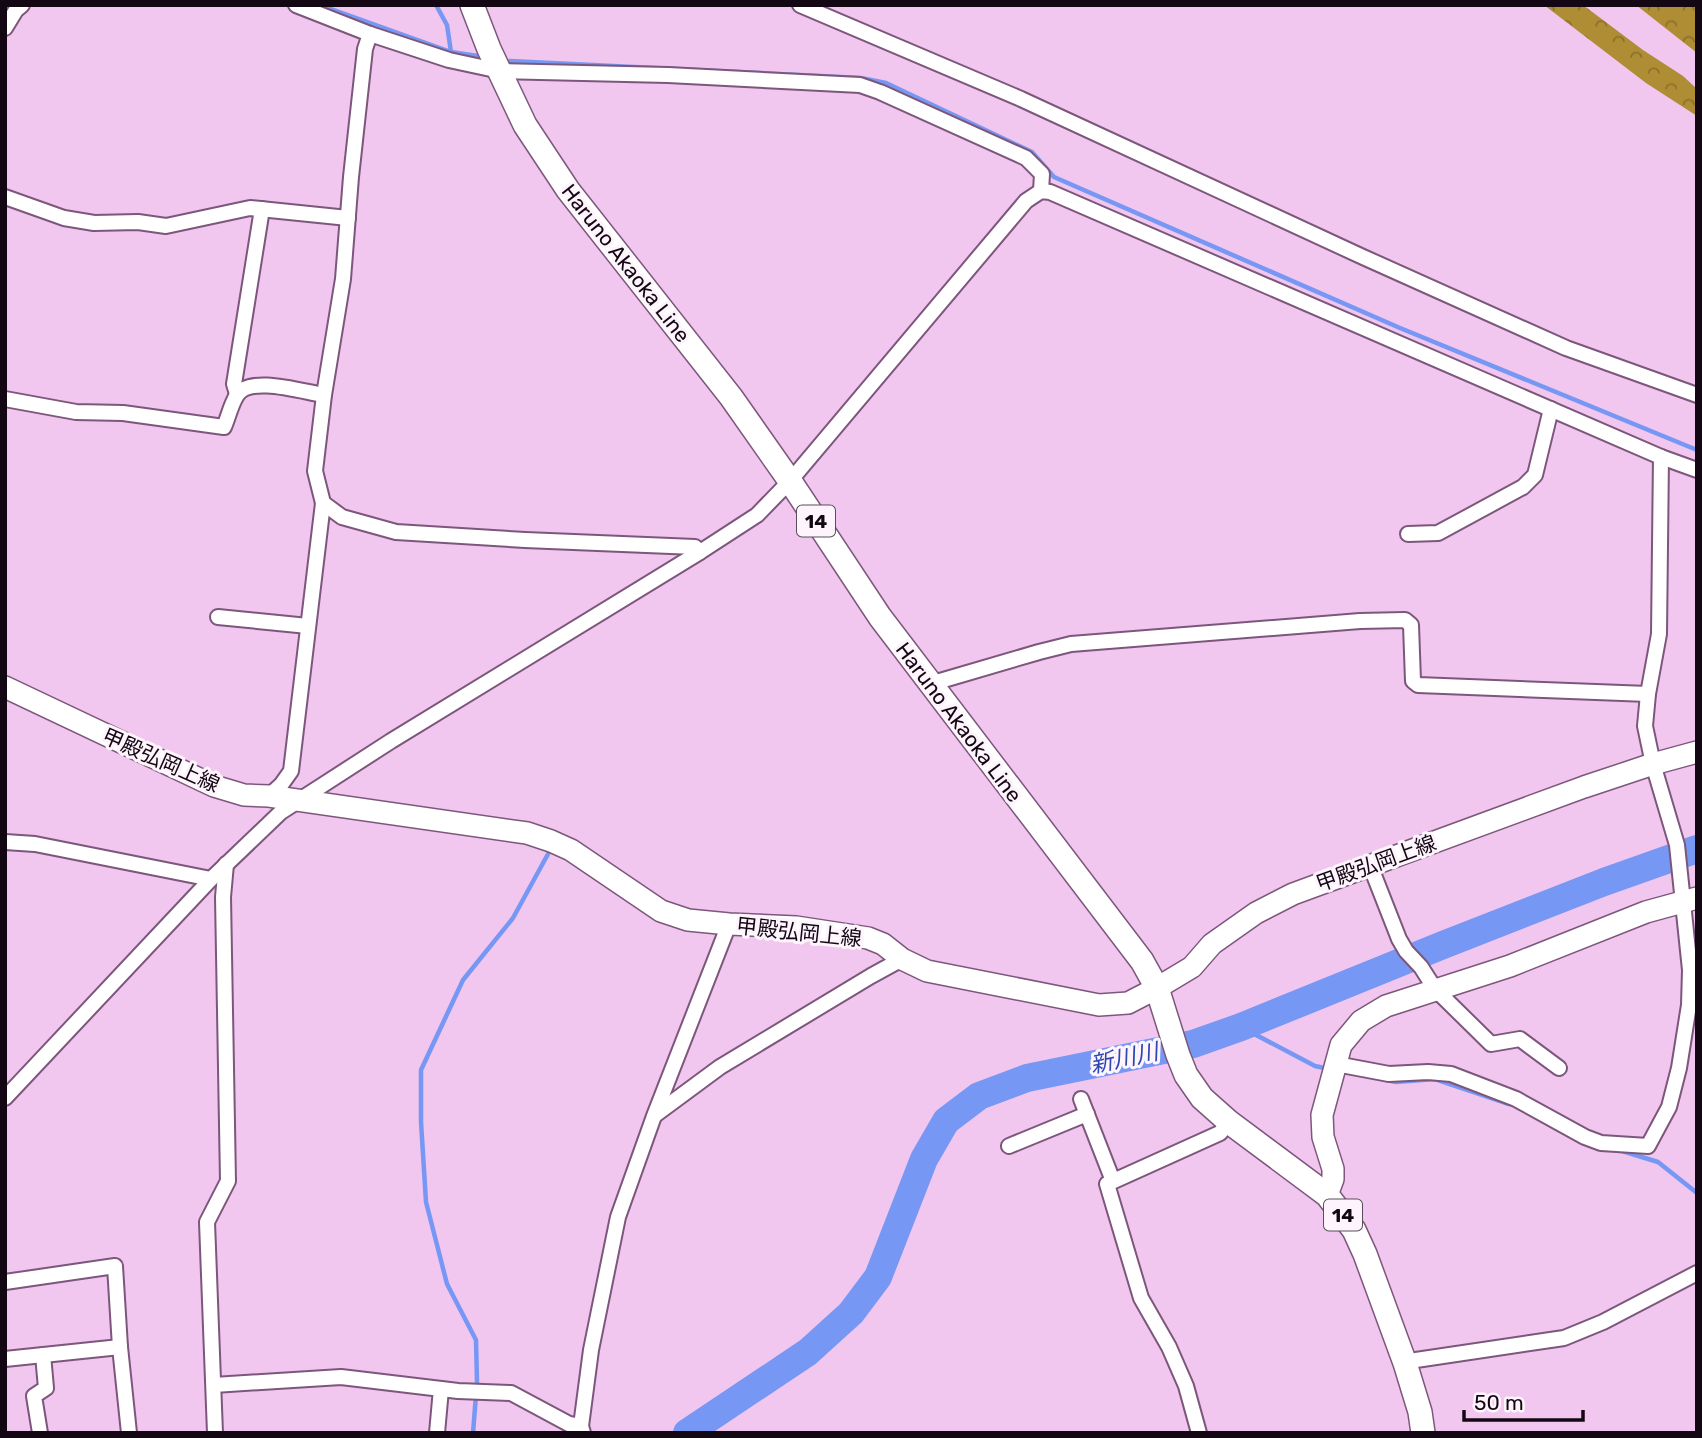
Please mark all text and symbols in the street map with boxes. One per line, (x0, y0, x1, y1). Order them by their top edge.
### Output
street label: Haruno Akaoka Line (557, 179, 695, 347)
road number: 14 (797, 506, 835, 536)
street label: Haruno Akaoka Line (891, 637, 1027, 807)
street label: 甲殿弘岡上線 (98, 723, 224, 797)
street label: 甲殿弘岡上線 (1313, 830, 1439, 896)
street label: 甲殿弘岡上線 (735, 913, 863, 951)
water label: 新川川 (1087, 1037, 1164, 1079)
road number: 14 (1324, 1200, 1362, 1231)
scale bar (1464, 1378, 1583, 1422)
text: 50 m (1474, 1390, 1524, 1415)

